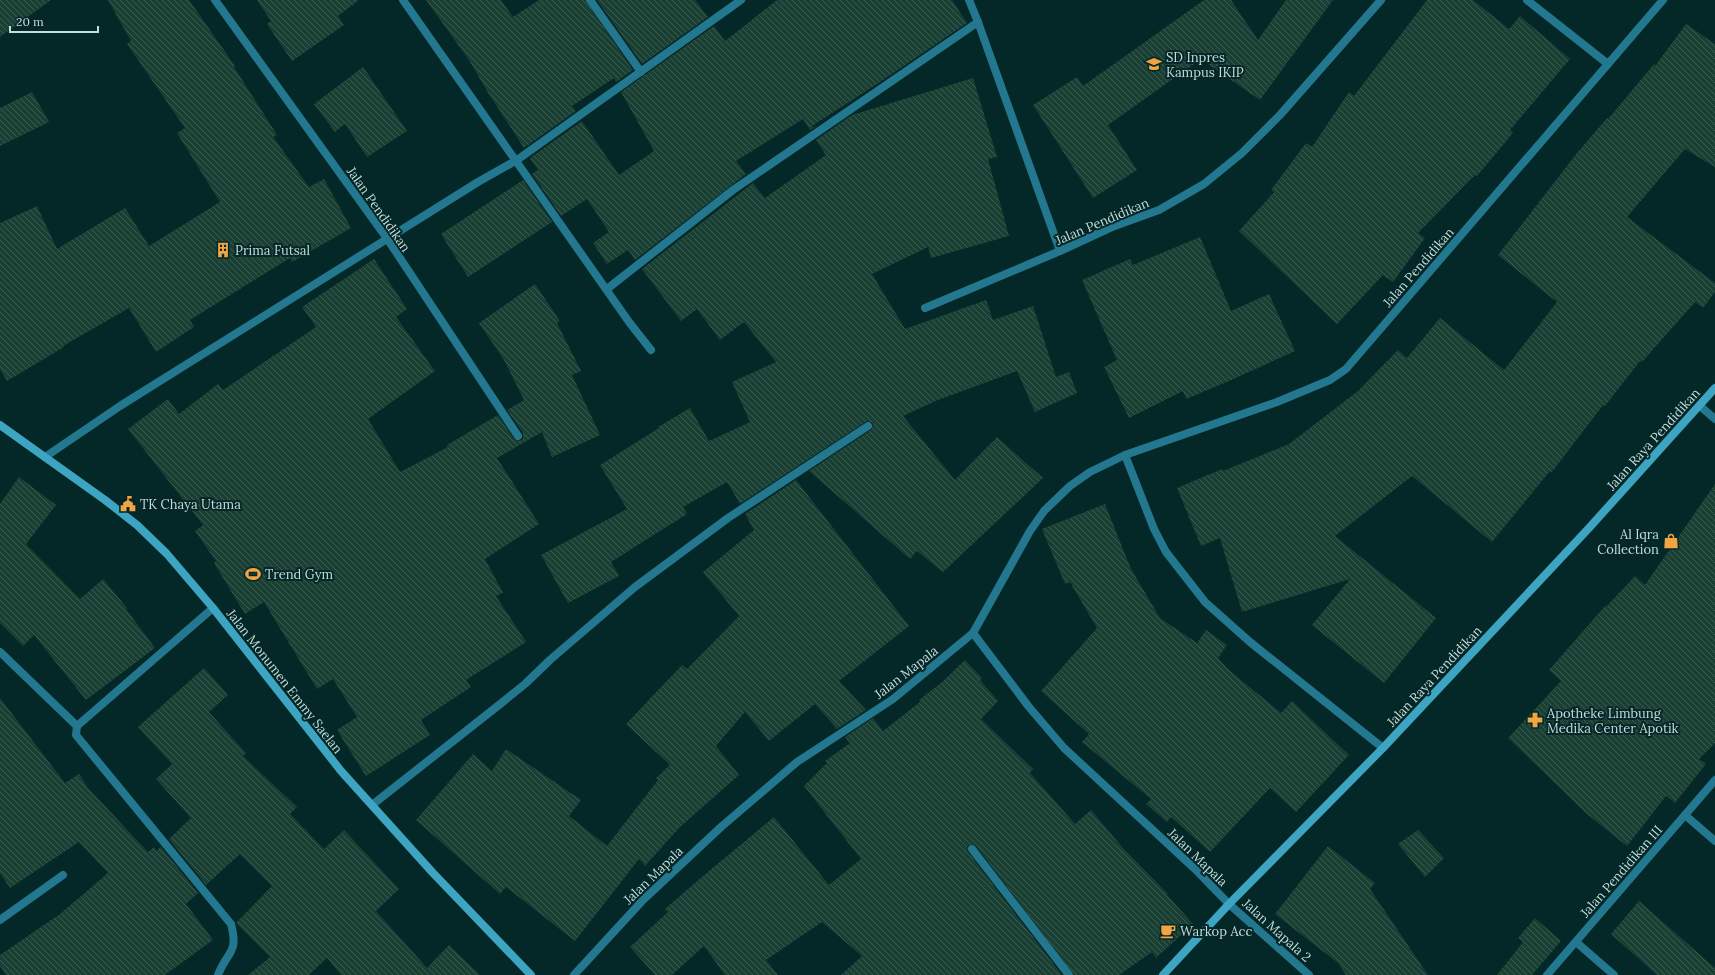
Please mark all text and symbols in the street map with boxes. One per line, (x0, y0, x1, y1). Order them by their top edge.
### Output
scale bar (10, 8, 98, 34)
text: 20 m (16, 14, 44, 29)
place label: SD Inpres Kampus IKIP (1166, 49, 1244, 81)
school or university icon: SD Inpres Kampus IKIP (1145, 55, 1163, 73)
street label: Jalan Pendidikan (342, 163, 414, 255)
street label: Jalan Pendidikan (1052, 194, 1152, 249)
street label: Jalan Pendidikan (1378, 224, 1458, 311)
building icon: Prima Futsal (214, 241, 232, 259)
place label: Prima Futsal (235, 242, 310, 259)
street label: Jalan Raya Pendidikan (1602, 385, 1704, 495)
public building icon: TK Chaya Utama (119, 495, 137, 513)
place label: TK Chaya Utama (140, 496, 241, 513)
place label: Al Iqra Collection (1597, 526, 1659, 558)
shop icon: Al Iqra Collection (1662, 532, 1680, 550)
sports icon: Trend Gym (244, 565, 262, 583)
place label: Trend Gym (265, 566, 334, 583)
street label: Jalan Monumen Emmy Saelan (222, 605, 346, 757)
street label: Jalan Raya Pendidikan (1383, 622, 1486, 731)
street label: Jalan Mapala (870, 642, 942, 703)
place label: Apotheke Limbung Medika Center Apotik (1546, 705, 1679, 737)
pharmacy icon: Apotheke Limbung Medika Center Apotik (1526, 711, 1544, 729)
street label: Jalan Pendidikan III (1576, 822, 1666, 922)
street label: Jalan Mapala (1164, 824, 1231, 890)
street label: Jalan Mapala (619, 843, 687, 909)
street label: Jalan Mapala 2 (1238, 894, 1315, 966)
cafe icon: Warkop Acc (1159, 922, 1177, 940)
place label: Warkop Acc (1180, 923, 1252, 940)

